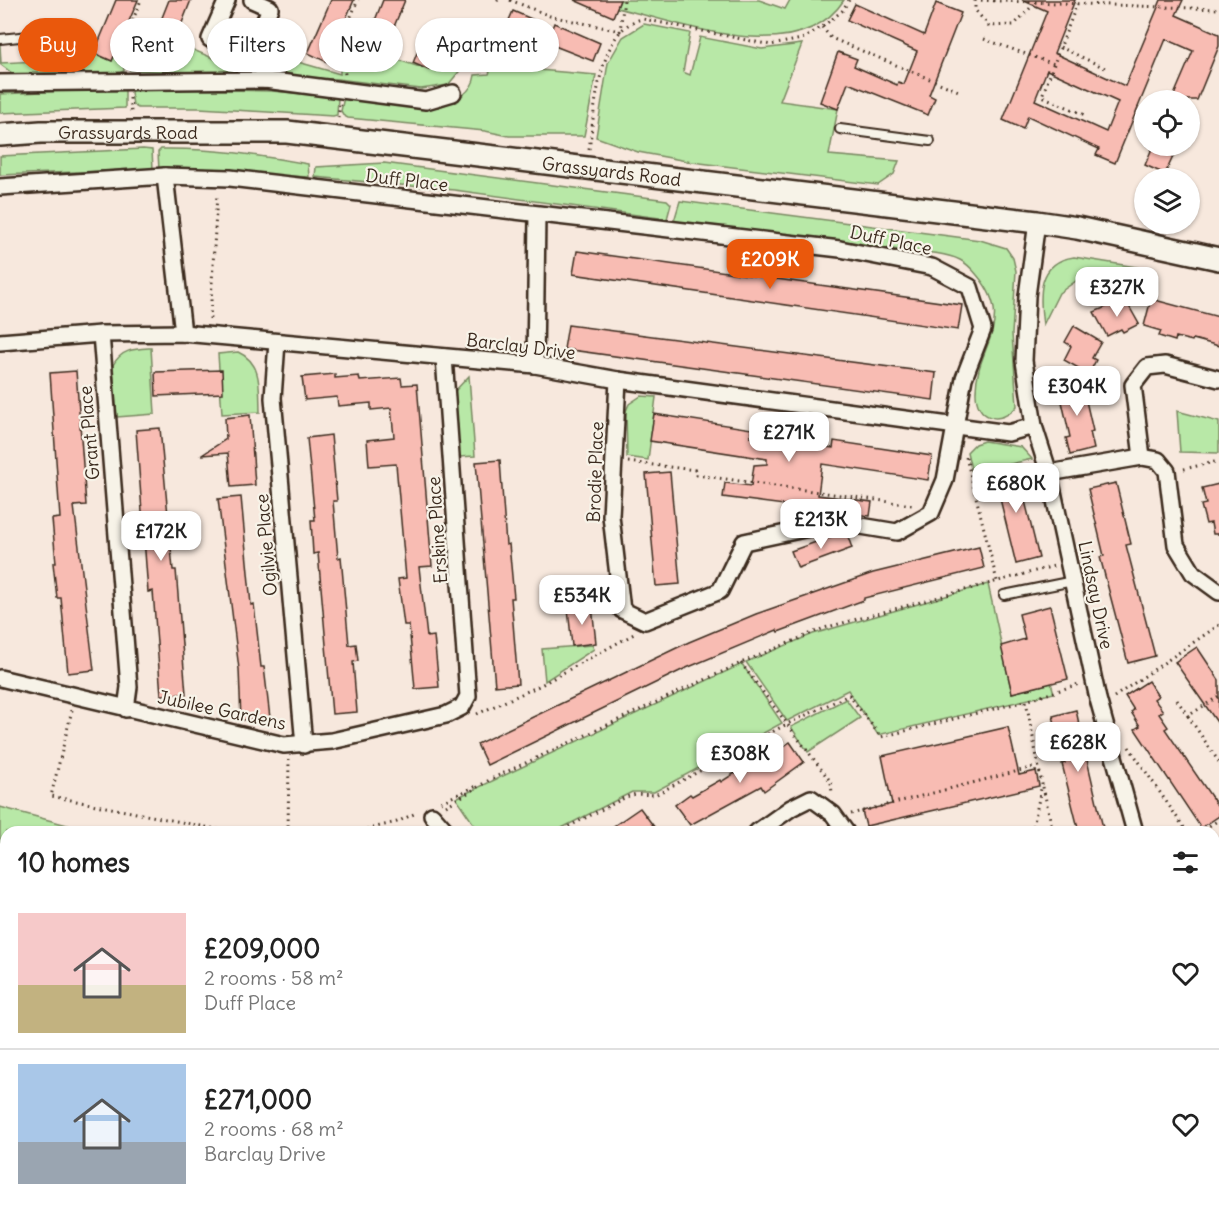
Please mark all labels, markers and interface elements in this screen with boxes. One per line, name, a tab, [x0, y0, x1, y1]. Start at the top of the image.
chip: Buy	[18, 18, 98, 72]
chip: Rent	[110, 18, 195, 72]
chip: Filters	[207, 18, 307, 72]
chip: New	[319, 18, 403, 72]
chip: Apartment	[415, 18, 559, 72]
map controls	[1134, 90, 1200, 234]
button: locate	[1134, 90, 1200, 156]
street label: Grassyards Road	[58, 121, 198, 144]
street label: Grassyards Road	[541, 151, 683, 191]
street label: Duff Place	[364, 164, 450, 196]
button: layers	[1134, 168, 1200, 234]
street label: Duff Place	[848, 220, 934, 260]
pin: £209K	[728, 239, 812, 290]
text: £209K	[741, 246, 799, 271]
pin: £327K	[1075, 267, 1159, 318]
text: £327K	[1089, 274, 1145, 299]
street label: Barclay Drive	[465, 328, 577, 364]
pin: £304K	[1035, 366, 1119, 417]
text: £304K	[1047, 373, 1107, 398]
street label: Grant Place	[73, 385, 105, 481]
pin: £271K	[747, 412, 831, 463]
text: £271K	[763, 419, 815, 444]
street label: Brodie Place	[582, 421, 608, 523]
pin: £680K	[974, 463, 1058, 514]
text: £680K	[986, 470, 1046, 495]
street label: Erskine Place	[422, 476, 452, 584]
street label: Ogilvie Place	[250, 493, 282, 597]
pin: £213K	[779, 499, 863, 550]
text: £213K	[794, 506, 848, 531]
pin: £172K	[119, 511, 203, 562]
text: £172K	[135, 518, 187, 543]
street label: Lindsay Drive	[1073, 539, 1119, 651]
pin: £534K	[540, 575, 624, 626]
text: £534K	[553, 582, 611, 607]
street label: Jubilee Gardens	[156, 685, 288, 735]
pin: £628K	[1036, 722, 1120, 773]
text: £628K	[1049, 729, 1107, 754]
pin: £308K	[698, 733, 782, 784]
text: £308K	[710, 740, 770, 765]
text: 10 homes	[18, 846, 130, 879]
icon: filters	[1169, 846, 1202, 879]
text: £209,000	[204, 932, 320, 965]
icon: home	[66, 937, 138, 1009]
icon: heart	[1169, 957, 1202, 990]
text: 2 rooms · 58 m²	[204, 965, 344, 990]
text: Duff Place	[204, 990, 296, 1015]
text: £271,000	[204, 1083, 312, 1116]
icon: home	[66, 1088, 138, 1160]
icon: heart	[1169, 1108, 1202, 1141]
text: 2 rooms · 68 m²	[204, 1116, 344, 1141]
text: Barclay Drive	[204, 1141, 326, 1166]

